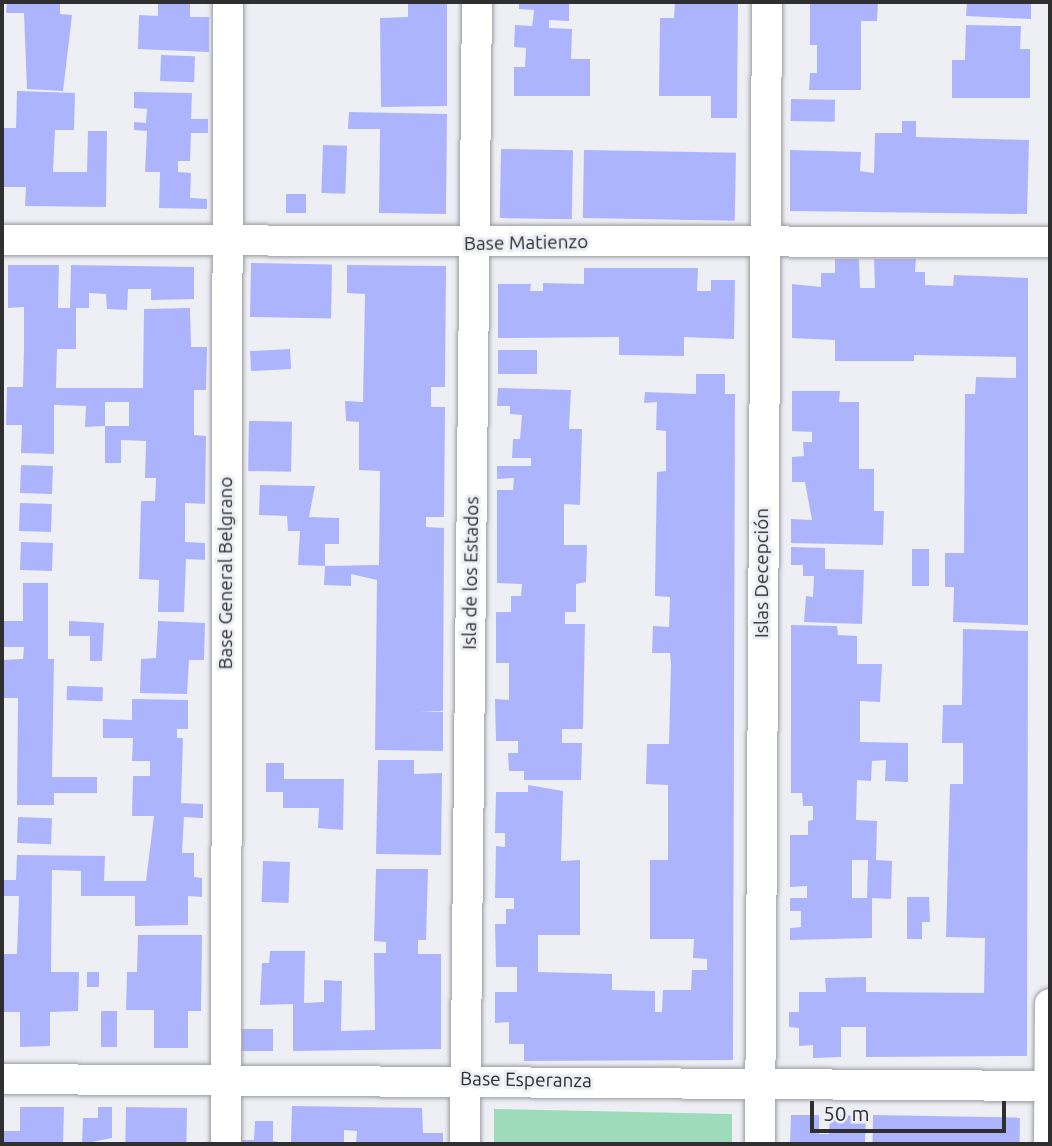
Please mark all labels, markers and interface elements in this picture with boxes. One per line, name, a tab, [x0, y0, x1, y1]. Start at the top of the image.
street label: Base Matienzo	[464, 231, 588, 255]
street label: Base General Belgrano	[215, 477, 237, 669]
street label: Isla de los Estados	[458, 496, 484, 650]
street label: Islas Decepción	[751, 508, 773, 638]
street label: Base Esperanza	[460, 1067, 592, 1093]
scale bar	[814, 1086, 1010, 1130]
text: 50 m	[823, 1101, 870, 1125]

